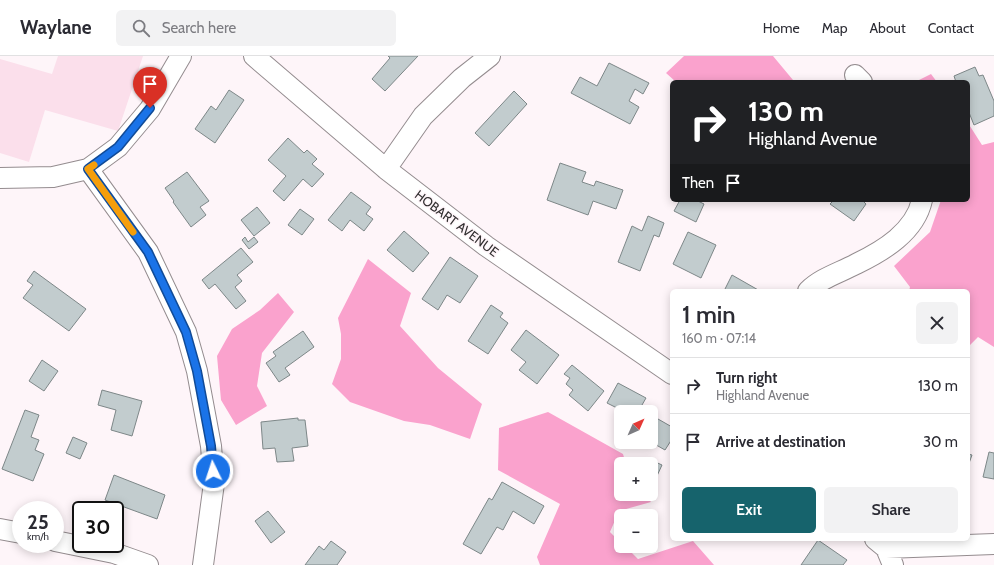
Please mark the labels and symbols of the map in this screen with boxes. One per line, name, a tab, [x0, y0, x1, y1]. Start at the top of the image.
pin	[133, 67, 167, 108]
street label: HOBART AVENUE	[412, 186, 502, 260]
north arrow	[614, 405, 658, 449]
position arrow	[192, 450, 234, 492]
speed limit sign: 30	[72, 501, 124, 553]

